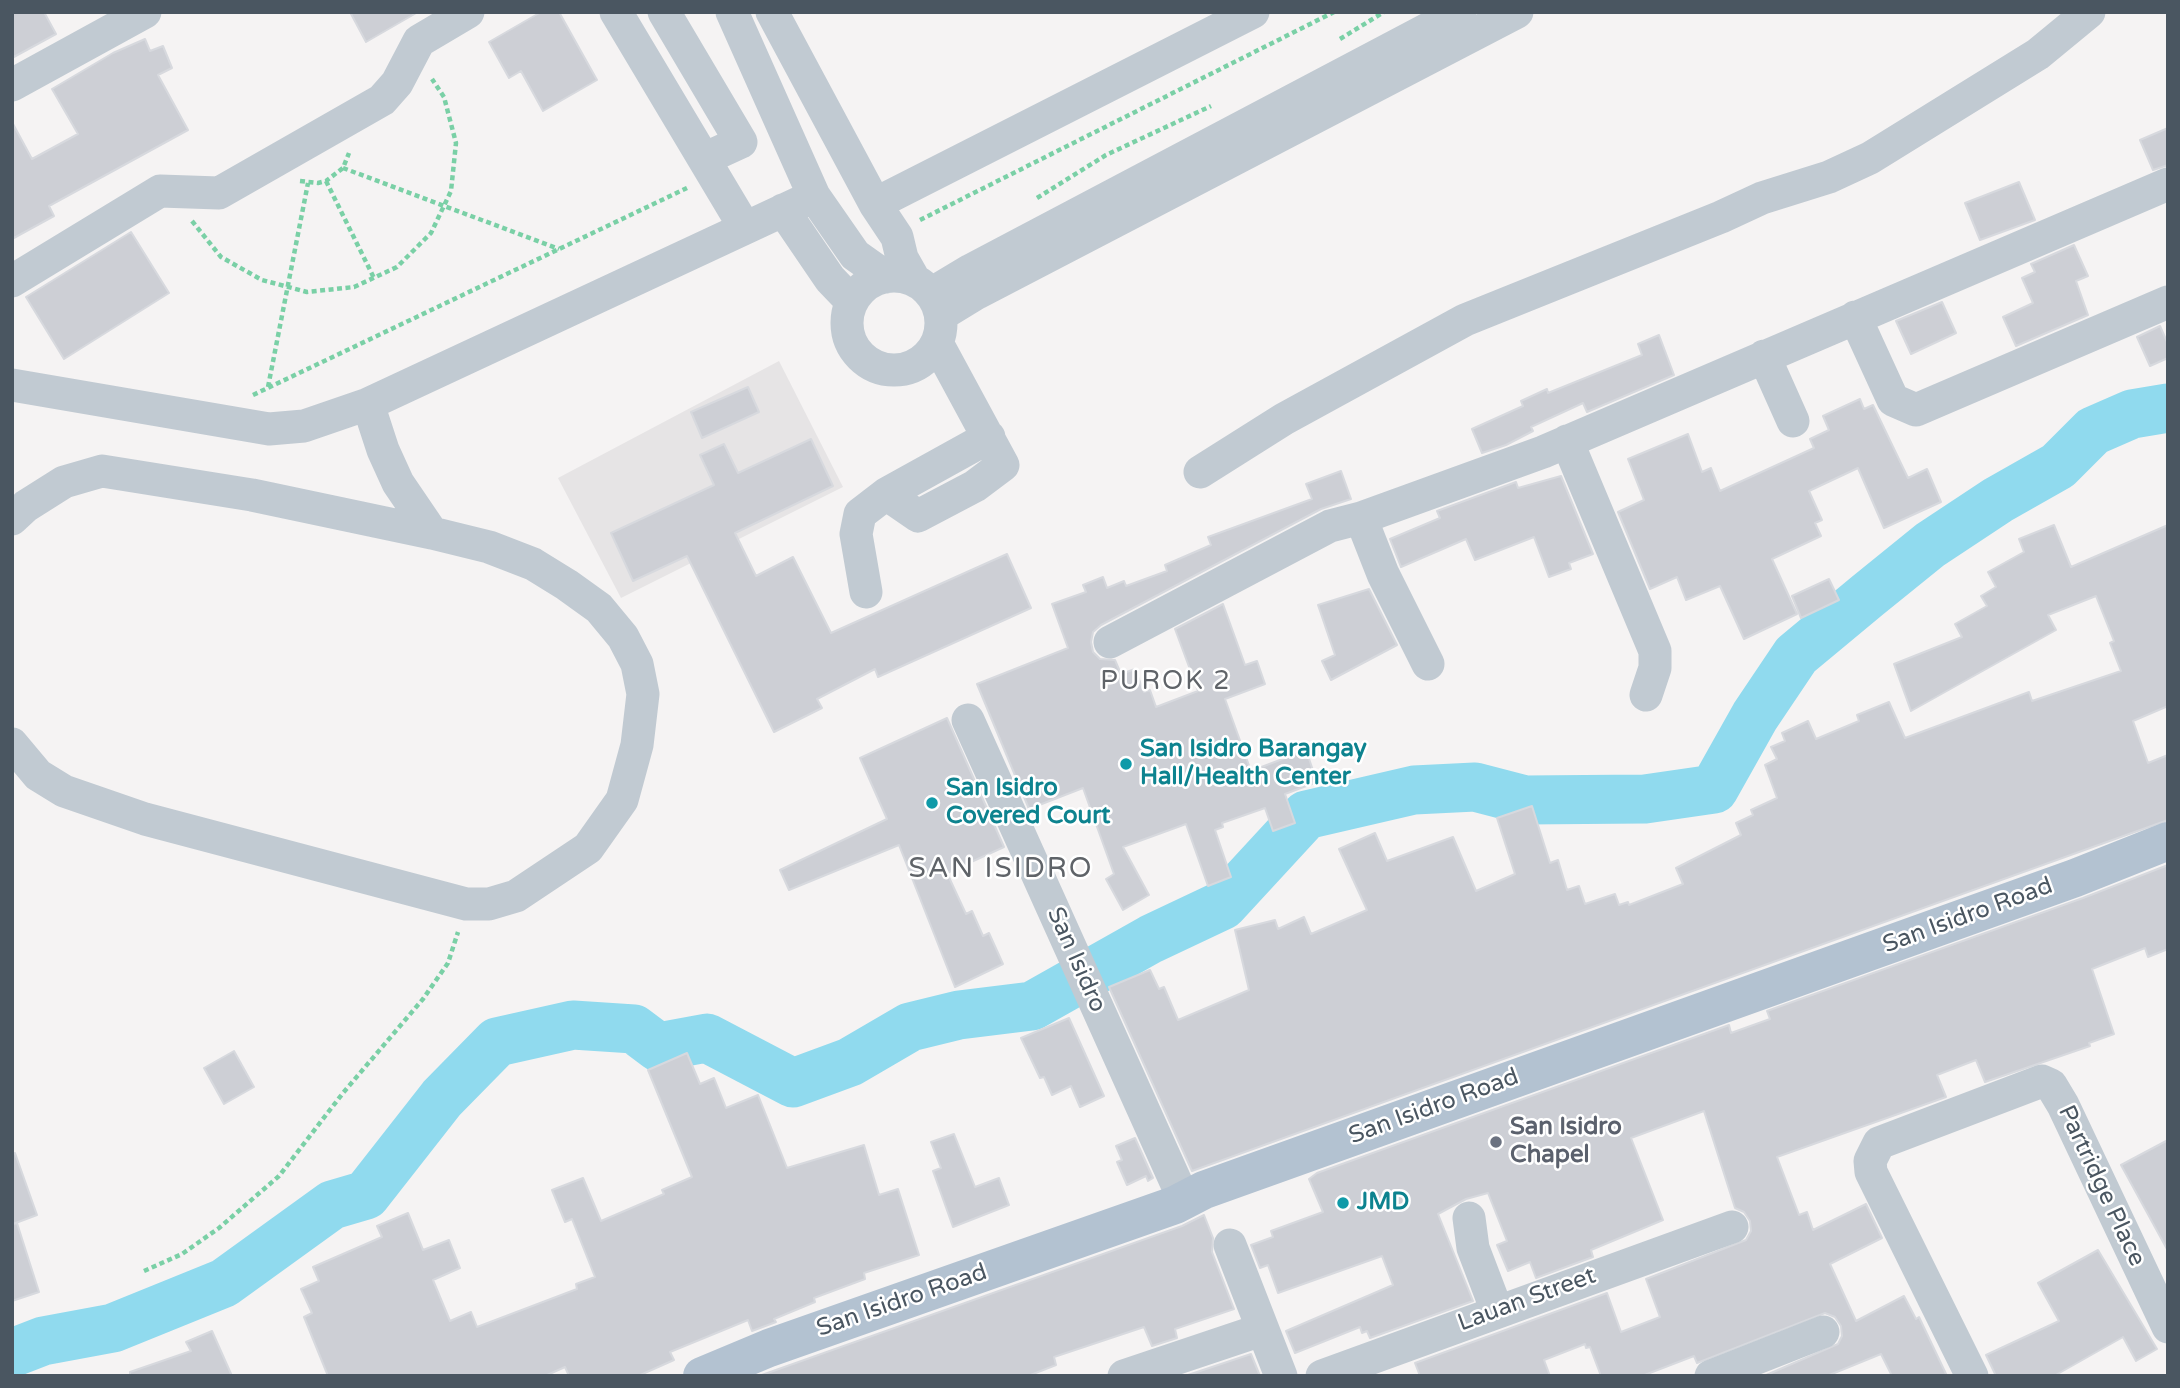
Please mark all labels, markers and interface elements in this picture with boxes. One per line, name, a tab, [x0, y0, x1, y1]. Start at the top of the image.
district label: PUROK 2	[1101, 666, 1231, 698]
place label: San Isidro Barangay Hall/Health Center	[1140, 736, 1367, 792]
marker: San Isidro Barangay Hall/Health Center	[1118, 756, 1134, 772]
place label: San Isidro Covered Court	[946, 775, 1111, 831]
marker: San Isidro Covered Court	[924, 795, 940, 811]
district label: SAN ISIDRO	[910, 853, 1092, 887]
street label: San Isidro Road	[1879, 872, 2057, 960]
street label: San Isidro	[1040, 903, 1112, 1017]
street label: San Isidro Road	[1345, 1063, 1523, 1151]
street label: Partridge Place	[2051, 1101, 2151, 1271]
place label: San Isidro Chapel	[1510, 1114, 1622, 1170]
marker: San Isidro Chapel	[1488, 1134, 1504, 1150]
place label: JMD	[1357, 1189, 1409, 1217]
marker: JMD	[1335, 1195, 1351, 1211]
street label: San Isidro Road	[813, 1258, 991, 1344]
street label: Lauan Street	[1454, 1262, 1600, 1338]

